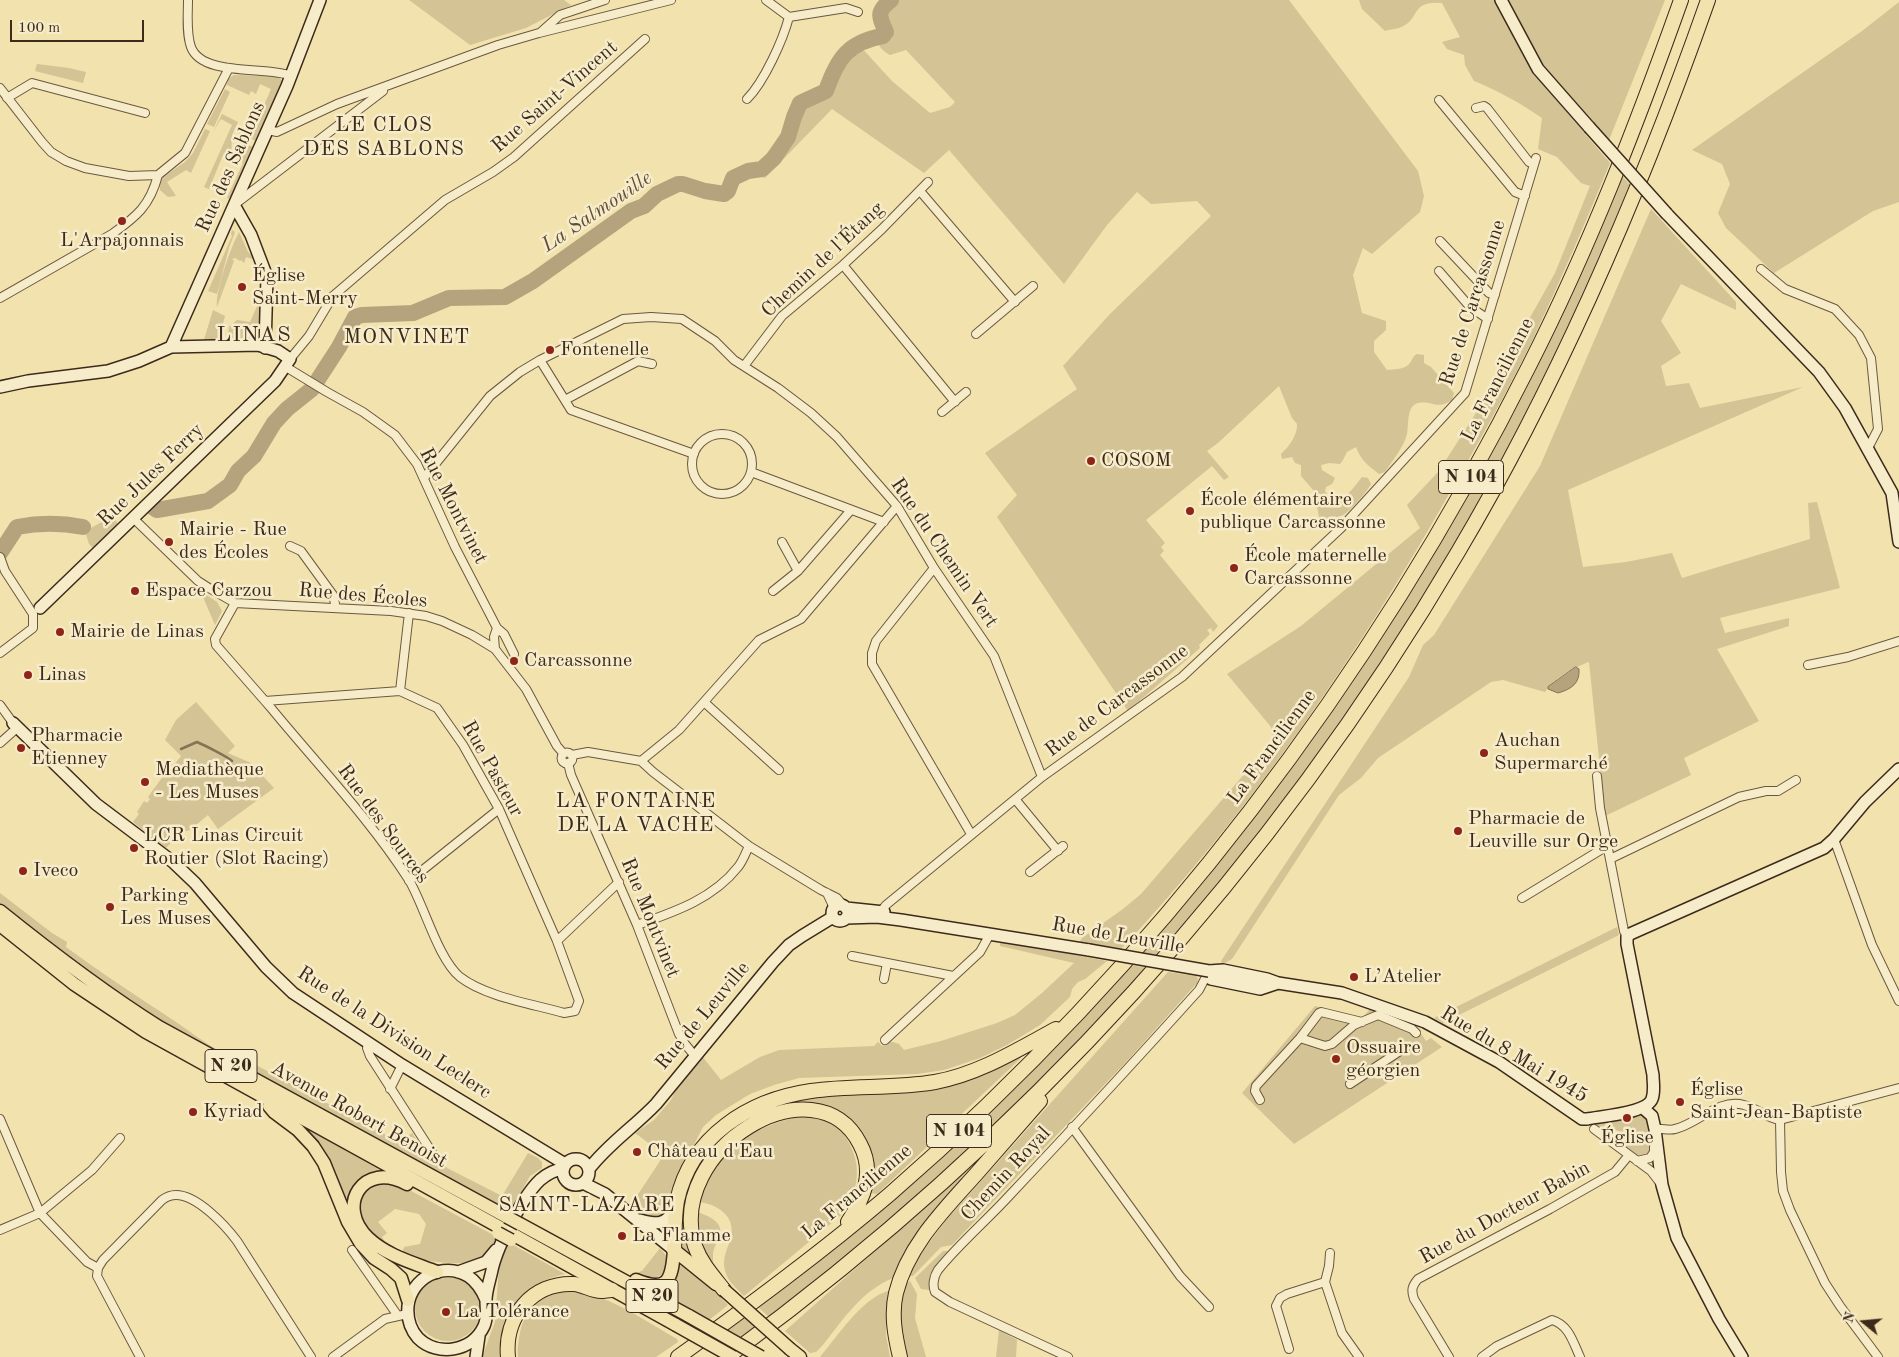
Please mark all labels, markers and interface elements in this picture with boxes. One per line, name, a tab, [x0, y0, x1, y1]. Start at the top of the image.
scale bar	[12, 10, 146, 42]
text: 100 m	[18, 21, 60, 36]
street label: Rue Saint-Vincent	[487, 36, 623, 158]
street label: Rue des Sablons	[191, 98, 271, 236]
district label: LE CLOS DES SABLONS	[302, 112, 466, 162]
water label: La Salmouille	[537, 166, 657, 258]
street label: Chemin de l'Étang	[757, 197, 889, 323]
marker: L'Arpajonnais	[116, 215, 128, 227]
street label: Rue de Carcassonne	[1435, 217, 1511, 389]
place label: L'Arpajonnais	[60, 229, 184, 253]
place label: Église Saint-Merry	[252, 264, 358, 311]
marker: Église Saint-Merry	[236, 281, 248, 293]
street label: La Francilienne	[1456, 314, 1540, 446]
district label: LINAS	[216, 322, 292, 348]
district label: MONVINET	[343, 324, 471, 350]
place label: Fontenelle	[560, 338, 649, 362]
marker: Fontenelle	[544, 344, 556, 356]
street label: Rue Jules Ferry	[93, 418, 209, 532]
street label: Rue Montvinet	[413, 444, 493, 568]
place label: COSOM	[1101, 449, 1172, 473]
marker: COSOM	[1085, 455, 1097, 467]
road number: N 104	[1438, 461, 1504, 494]
street label: Rue du Chemin Vert	[885, 474, 1003, 632]
place label: École élémentaire publique Carcassonne	[1200, 488, 1386, 535]
marker: École élémentaire publique Carcassonne	[1184, 505, 1196, 517]
place label: Mairie - Rue des Écoles	[179, 518, 287, 565]
marker: Mairie - Rue des Écoles	[163, 536, 175, 548]
place label: École maternelle Carcassonne	[1244, 544, 1387, 591]
marker: École maternelle Carcassonne	[1228, 562, 1240, 574]
street label: Rue des Écoles	[297, 578, 429, 614]
place label: Espace Carzou	[145, 579, 272, 603]
marker: Espace Carzou	[129, 585, 141, 597]
place label: Mairie de Linas	[70, 620, 204, 644]
marker: Mairie de Linas	[54, 626, 66, 638]
street label: Rue de Carcassonne	[1041, 639, 1193, 763]
place label: Carcassonne	[524, 649, 632, 673]
marker: Carcassonne	[508, 655, 520, 667]
place label: Linas	[38, 663, 86, 687]
marker: Linas	[22, 669, 34, 681]
street label: La Francilienne	[1222, 685, 1322, 809]
street label: Rue Pasteur	[456, 717, 528, 821]
place label: Pharmacie Etienney	[31, 724, 123, 771]
place label: Auchan Supermarché	[1494, 729, 1608, 776]
marker: Pharmacie Etienney	[15, 742, 27, 754]
marker: Auchan Supermarché	[1478, 747, 1490, 759]
place label: Mediathèque - Les Muses	[155, 758, 264, 805]
street label: Rue des Sources	[332, 760, 434, 888]
marker: Mediathèque - Les Muses	[139, 776, 151, 788]
district label: LA FONTAINE DE LA VACHE	[554, 788, 718, 838]
place label: Pharmacie de Leuville sur Orge	[1468, 807, 1618, 854]
place label: LCR Linas Circuit Routier (Slot Racing)	[144, 824, 329, 871]
marker: Pharmacie de Leuville sur Orge	[1452, 825, 1464, 837]
marker: LCR Linas Circuit Routier (Slot Racing)	[128, 842, 140, 854]
street label: Rue Montvinet	[615, 854, 685, 982]
place label: Iveco	[33, 859, 78, 883]
marker: Iveco	[17, 865, 29, 877]
place label: Parking Les Muses	[120, 884, 211, 931]
marker: Parking Les Muses	[104, 901, 116, 913]
street label: Rue de Leuville	[1050, 913, 1186, 959]
street label: Rue de Leuville	[651, 957, 755, 1075]
street label: Rue de la Division Leclerc	[293, 961, 495, 1105]
place label: L’Atelier	[1364, 965, 1441, 989]
marker: L’Atelier	[1348, 971, 1360, 983]
street label: Rue du 8 Mai 1945	[1436, 1002, 1592, 1108]
place label: Ossuaire géorgien	[1346, 1036, 1421, 1083]
road number: N 20	[205, 1050, 257, 1082]
marker: Ossuaire géorgien	[1330, 1053, 1342, 1065]
street label: Avenue Robert Benoist	[266, 1056, 452, 1174]
place label: Église Saint-Jean-Baptiste	[1690, 1078, 1862, 1125]
marker: Église Saint-Jean-Baptiste	[1674, 1096, 1686, 1108]
place label: Kyriad	[203, 1100, 263, 1124]
marker: Kyriad	[187, 1106, 199, 1118]
marker: Église	[1621, 1112, 1633, 1124]
road number: N 104	[926, 1114, 992, 1148]
street label: Chemin Royal	[956, 1122, 1056, 1226]
place label: Église	[1600, 1126, 1654, 1150]
street label: La Francilienne	[797, 1139, 917, 1245]
place label: Château d'Eau	[647, 1140, 773, 1164]
marker: Château d'Eau	[631, 1146, 643, 1158]
street label: Rue du Docteur Babin	[1415, 1156, 1595, 1270]
district label: SAINT-LAZARE	[497, 1192, 677, 1218]
place label: La Flamme	[632, 1224, 731, 1248]
marker: La Flamme	[616, 1230, 628, 1242]
road number: N 20	[626, 1280, 678, 1312]
north arrow	[1839, 1297, 1889, 1347]
place label: La Tolérance	[456, 1300, 569, 1324]
marker: La Tolérance	[440, 1306, 452, 1318]
text: N	[1841, 1310, 1858, 1325]

